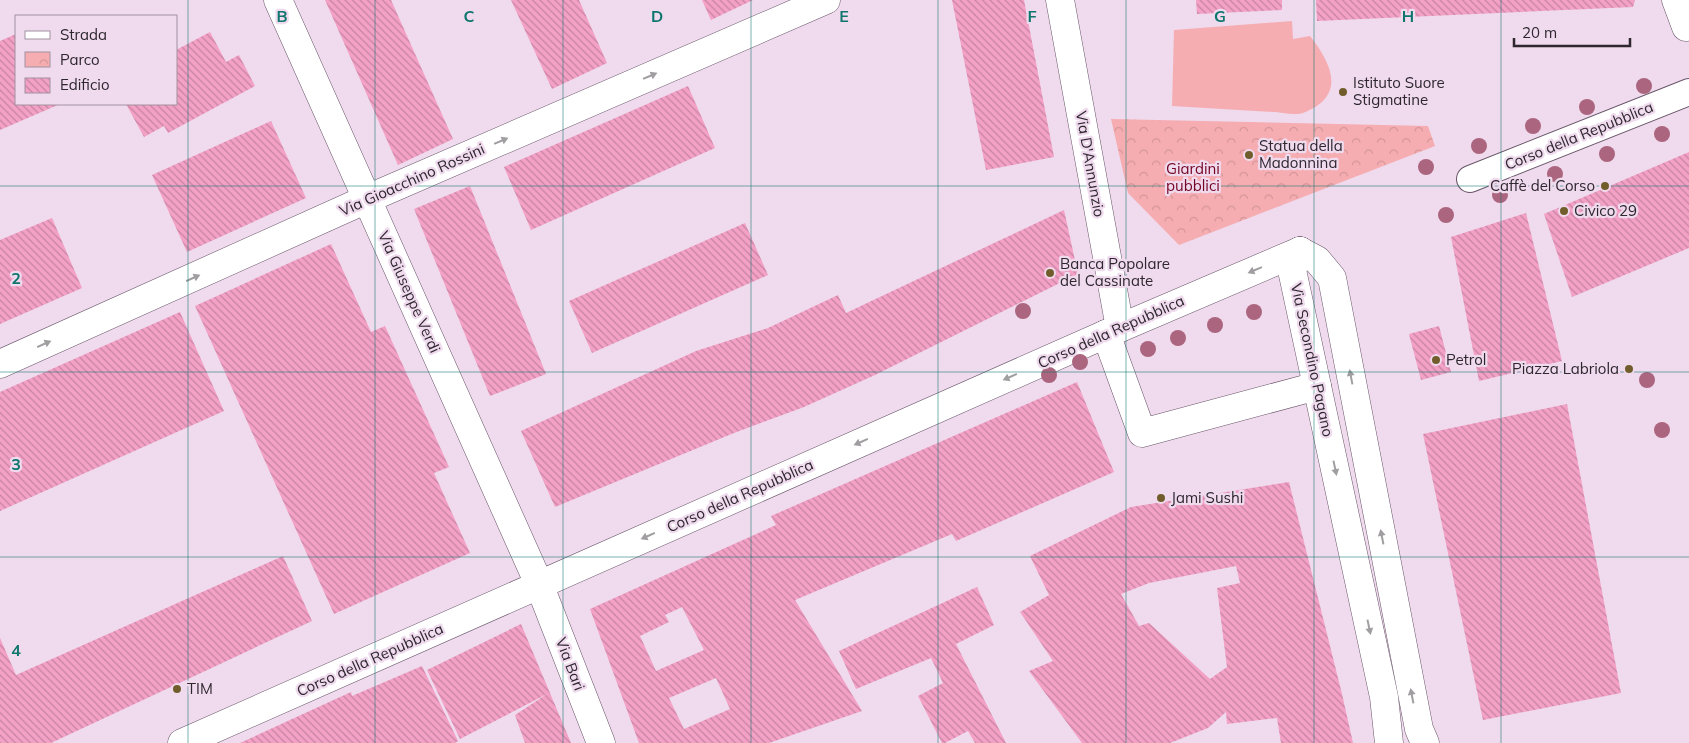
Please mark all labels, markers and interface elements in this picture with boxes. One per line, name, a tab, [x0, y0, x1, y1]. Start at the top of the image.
text: B	[276, 6, 288, 26]
text: C	[464, 6, 475, 26]
text: D	[651, 6, 663, 26]
text: E	[839, 6, 849, 26]
text: F	[1027, 6, 1037, 26]
text: G	[1214, 6, 1226, 26]
text: H	[1402, 6, 1414, 26]
legend	[15, 15, 178, 105]
scale bar	[1514, 15, 1630, 47]
text: 20 m	[1522, 23, 1557, 42]
text: Strada	[60, 25, 107, 44]
text: Parco	[60, 50, 100, 69]
one-way arrow	[643, 72, 657, 80]
place label: Istituto Suore Stigmatine	[1353, 73, 1445, 109]
text: Edificio	[60, 75, 110, 94]
marker: Istituto Suore Stigmatine	[1337, 86, 1349, 98]
street label: Corso della Repubblica	[1502, 97, 1656, 174]
street label: Via D'Annunzio	[1072, 109, 1109, 218]
one-way arrow	[494, 136, 508, 144]
place label: Statua della Madonnina	[1259, 136, 1343, 172]
street label: Via Gioacchino Rossini	[336, 139, 487, 220]
marker: Statua della Madonnina	[1243, 149, 1255, 161]
park label: Giardini pubblici	[1166, 159, 1220, 195]
place label: Caffè del Corso	[1490, 176, 1595, 195]
marker: Caffè del Corso	[1599, 180, 1611, 192]
place label: Civico 29	[1574, 201, 1637, 220]
marker: Civico 29	[1558, 205, 1570, 217]
street label: Via Giuseppe Verdi	[374, 228, 445, 356]
place label: Banca Popolare del Cassinate	[1060, 254, 1170, 290]
one-way arrow	[1248, 266, 1262, 274]
marker: Banca Popolare del Cassinate	[1044, 267, 1056, 279]
text: 2	[11, 268, 21, 288]
one-way arrow	[186, 273, 200, 281]
street label: Via Secondino Pagano	[1287, 281, 1338, 439]
street label: Corso della Repubblica	[1035, 291, 1187, 372]
one-way arrow	[37, 340, 51, 348]
place label: Petrol	[1446, 350, 1486, 369]
marker: Petrol	[1430, 354, 1442, 366]
place label: Piazza Labriola	[1512, 359, 1619, 378]
marker: Piazza Labriola	[1623, 363, 1635, 375]
one-way arrow	[1347, 370, 1355, 385]
one-way arrow	[1003, 373, 1017, 381]
one-way arrow	[854, 439, 868, 447]
text: 3	[11, 454, 21, 474]
street label: Corso della Repubblica	[664, 455, 816, 536]
one-way arrow	[1331, 461, 1339, 476]
place label: Jami Sushi	[1171, 488, 1243, 507]
marker: Jami Sushi	[1155, 492, 1167, 504]
one-way arrow	[1377, 528, 1385, 544]
one-way arrow	[641, 533, 655, 541]
street label: Corso della Repubblica	[294, 619, 446, 700]
one-way arrow	[1365, 620, 1373, 635]
street label: Via Bari	[552, 635, 589, 693]
text: 4	[11, 640, 21, 660]
place label: TIM	[187, 679, 213, 698]
marker: TIM	[171, 683, 183, 695]
one-way arrow	[1408, 688, 1416, 704]

